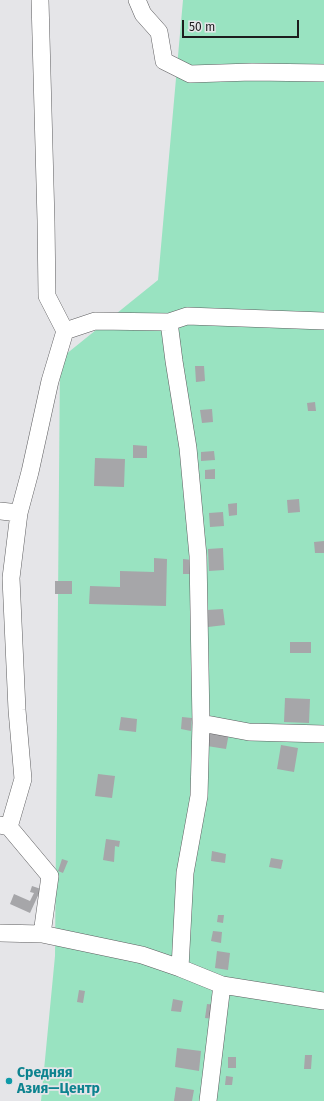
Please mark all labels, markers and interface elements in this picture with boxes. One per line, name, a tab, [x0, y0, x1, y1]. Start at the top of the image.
scale bar	[184, 12, 301, 38]
text: 50 m	[189, 20, 215, 34]
place label: Средняя Азия—Центр	[17, 1065, 100, 1098]
marker: Средняя Азия—Центр	[4, 1076, 14, 1086]

